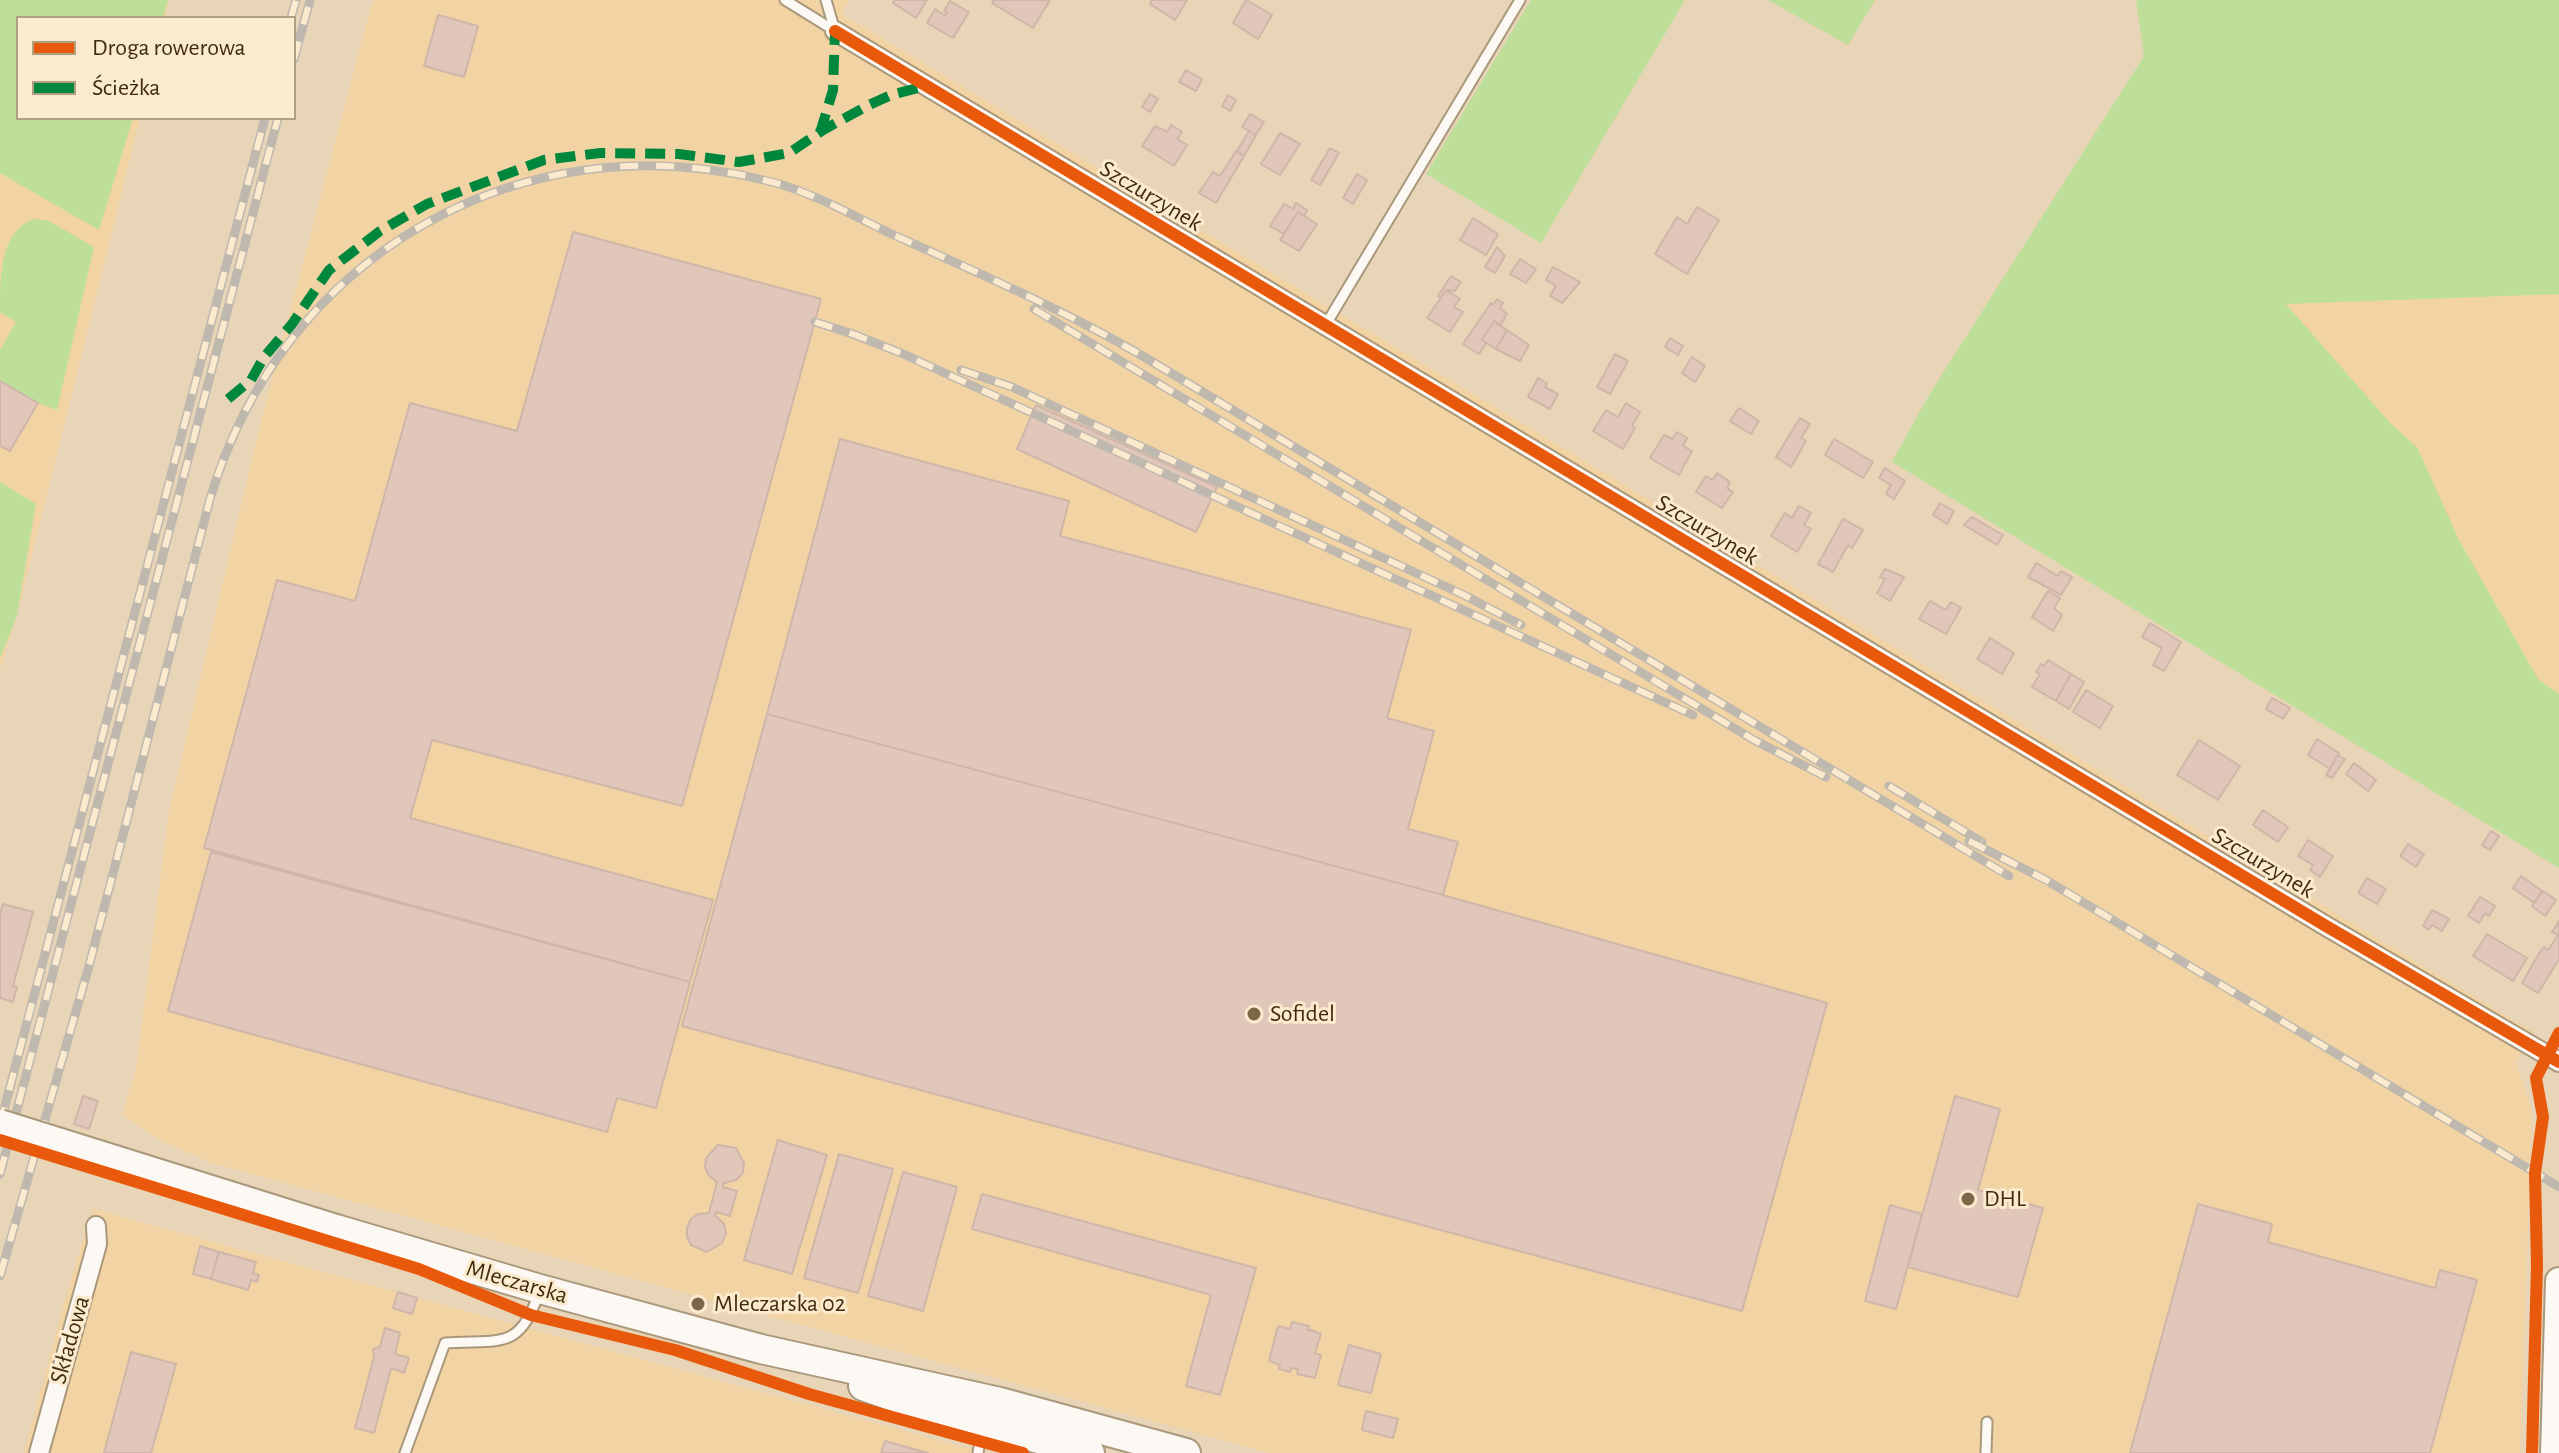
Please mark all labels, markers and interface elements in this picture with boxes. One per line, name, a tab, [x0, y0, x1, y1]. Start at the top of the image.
legend	[16, 16, 296, 120]
text: Droga rowerowa	[92, 36, 246, 60]
text: Ścieżka	[92, 76, 160, 100]
street label: Szczurzynek	[1095, 154, 1207, 238]
street label: Szczurzynek	[1651, 488, 1763, 572]
street label: Szczurzynek	[2207, 821, 2319, 905]
place label: Sofidel	[1270, 1000, 1335, 1028]
marker: Sofidel	[1245, 1005, 1263, 1023]
place label: DHL	[1984, 1185, 2026, 1213]
marker: DHL	[1959, 1190, 1977, 1208]
street label: Mleczarska	[463, 1254, 571, 1310]
place label: Mleczarska 02	[714, 1290, 846, 1318]
street label: Składowa	[44, 1293, 96, 1387]
marker: Mleczarska 02	[689, 1295, 707, 1313]

